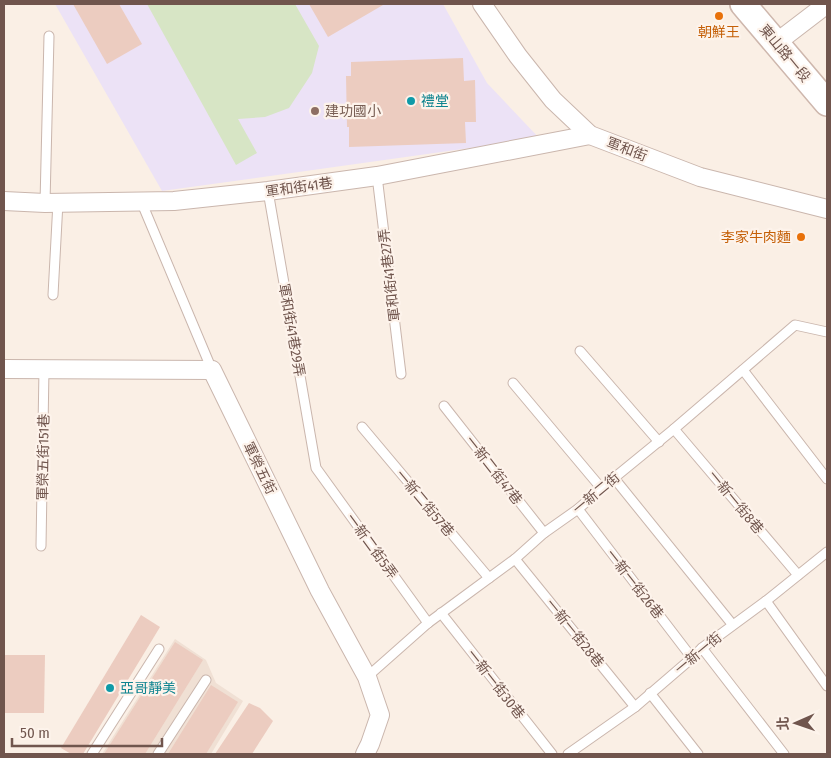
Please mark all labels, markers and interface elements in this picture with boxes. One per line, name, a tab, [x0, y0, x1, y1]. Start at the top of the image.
marker: 朝鮮王	[713, 10, 725, 22]
street label: 東山路一段	[756, 21, 814, 86]
place label: 朝鮮王	[698, 24, 740, 41]
place label: 禮堂	[421, 93, 449, 110]
marker: 禮堂	[405, 95, 417, 107]
place label: 建功國小	[325, 103, 381, 120]
marker: 建功國小	[309, 105, 321, 117]
street label: 軍和街	[604, 134, 649, 165]
street label: 軍和街41巷	[264, 174, 334, 201]
street label: 軍和街41巷27弄	[375, 228, 404, 322]
place label: 李家牛肉麵	[721, 229, 791, 246]
marker: 李家牛肉麵	[795, 231, 807, 243]
street label: 軍和街41巷29弄	[275, 282, 308, 378]
street label: 軍榮五街151巷	[34, 414, 53, 500]
street label: 一新二街47巷	[462, 433, 526, 508]
street label: 軍榮五街	[240, 439, 279, 497]
street label: 一新二街57巷	[392, 467, 457, 540]
street label: 一新一街8巷	[704, 467, 767, 537]
street label: 一新二街	[569, 469, 623, 518]
street label: 一新二街5弄	[342, 510, 401, 582]
street label: 一新一街26巷	[602, 546, 667, 622]
street label: 一新一街28巷	[542, 596, 607, 671]
street label: 一新一街	[671, 629, 725, 678]
street label: 一新一街30巷	[463, 646, 528, 722]
place label: 亞哥靜美	[120, 680, 176, 697]
marker: 亞哥靜美	[104, 682, 116, 694]
north arrow	[771, 698, 821, 748]
scale bar	[12, 716, 162, 748]
text: 北	[775, 716, 792, 731]
text: 50 m	[20, 724, 50, 742]

